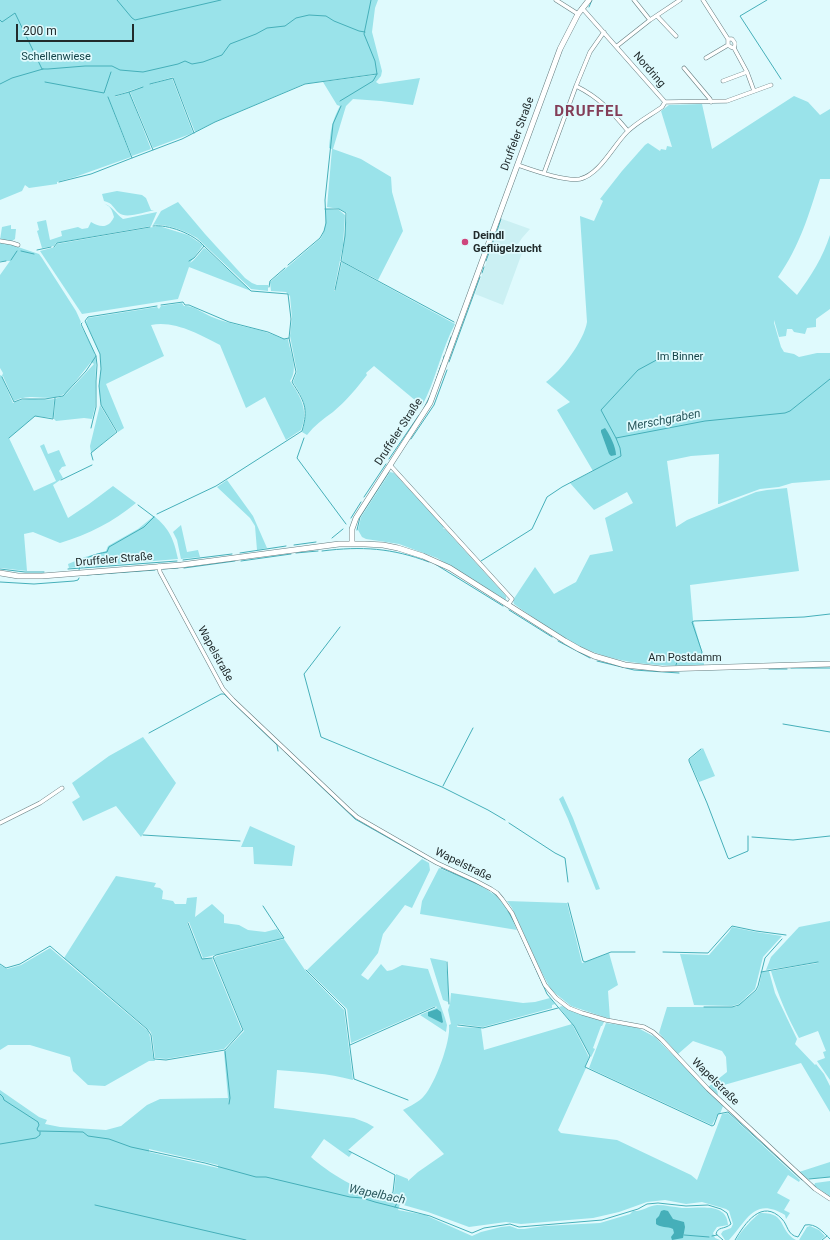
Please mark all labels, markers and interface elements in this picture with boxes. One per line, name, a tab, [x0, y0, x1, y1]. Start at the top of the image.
scale bar	[18, 16, 136, 42]
text: 200 m	[23, 24, 57, 38]
park label: Schellenwiese	[21, 50, 91, 64]
street label: Nordring	[630, 50, 668, 90]
street label: Druffeler Straße	[499, 95, 537, 173]
district label: DRUFFEL	[554, 103, 624, 121]
place label: Deindl Geflügelzucht	[473, 229, 542, 255]
marker: Deindl Geflügelzucht	[460, 237, 470, 247]
park label: Im Binner	[657, 350, 703, 364]
street label: Druffeler Straße	[372, 396, 426, 468]
water label: Merschgraben	[626, 407, 702, 435]
street label: Druffeler Straße	[75, 550, 153, 570]
street label: Wapelstraße	[194, 624, 236, 684]
street label: Am Postdamm	[648, 651, 722, 665]
street label: Wapelstraße	[433, 846, 493, 884]
street label: Wapelstraße	[689, 1056, 741, 1108]
water label: Wapelbach	[347, 1182, 407, 1208]

